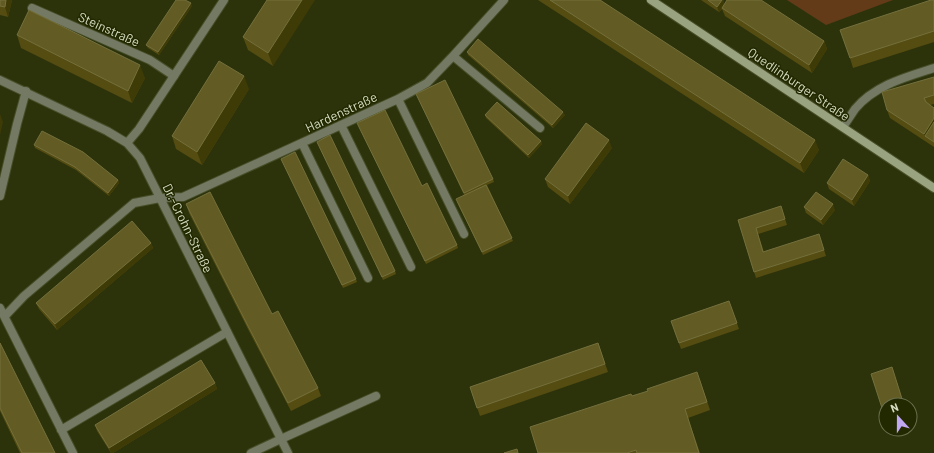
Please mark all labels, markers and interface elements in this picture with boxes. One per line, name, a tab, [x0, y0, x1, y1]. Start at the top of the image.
street label: Steinstraße	[76, 8, 142, 50]
street label: Quedlinburger Straße	[745, 44, 853, 124]
street label: Hardenstraße	[303, 88, 379, 136]
street label: Dr.-Crohn-Straße	[159, 181, 217, 275]
north arrow	[878, 397, 918, 437]
text: N	[888, 400, 900, 415]

